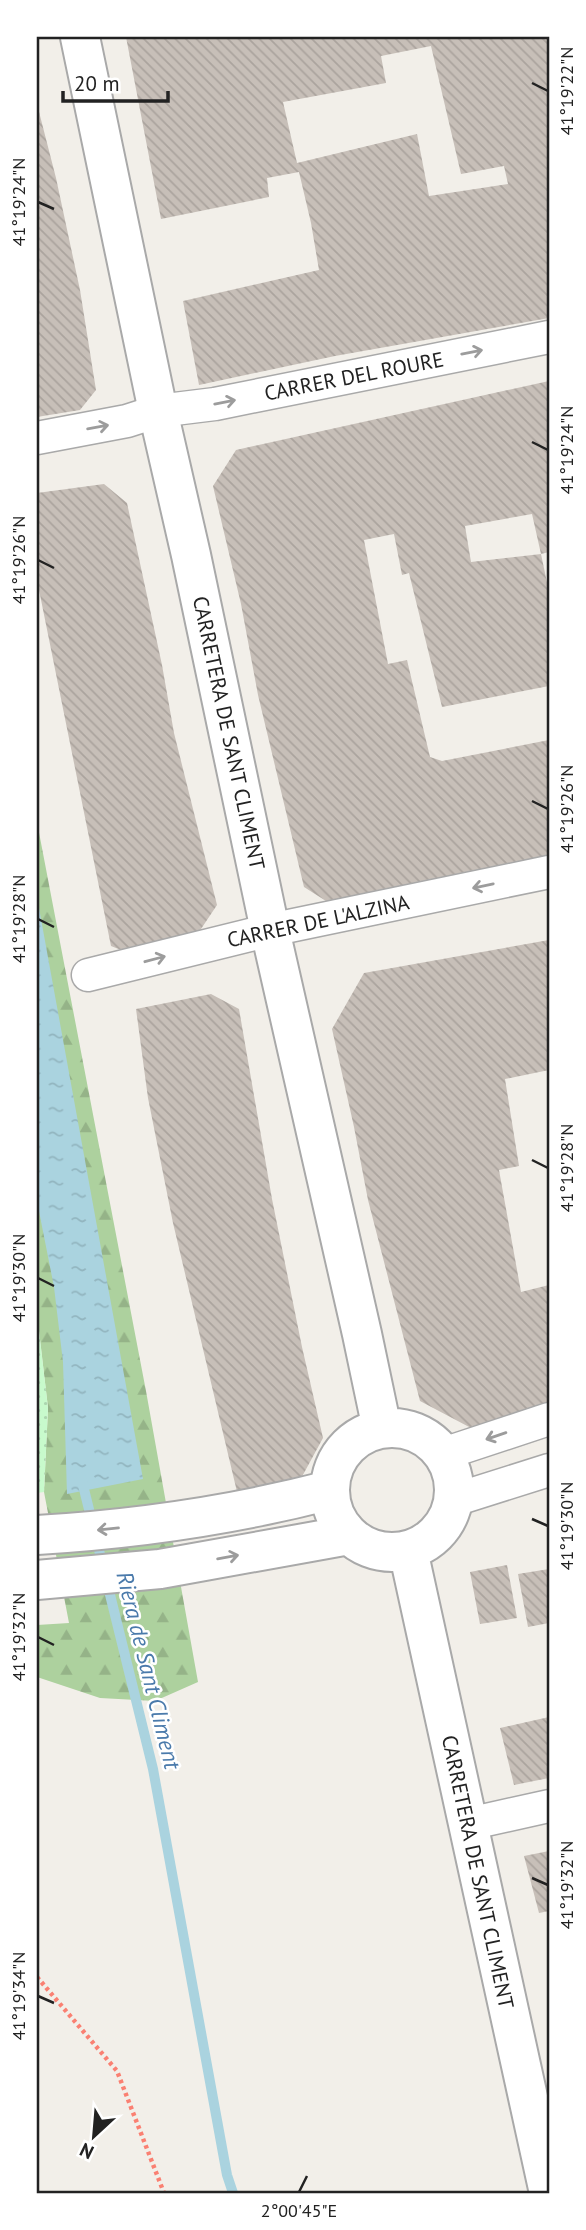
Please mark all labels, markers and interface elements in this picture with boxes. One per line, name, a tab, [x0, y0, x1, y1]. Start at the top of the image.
text: 41°19'22"N	[555, 47, 578, 135]
scale bar	[63, 60, 168, 104]
text: 20 m	[74, 70, 120, 97]
text: 41°19'24"N	[7, 158, 30, 246]
street label: CARRER DEL ROURE	[262, 345, 446, 407]
one-way arrow	[460, 345, 483, 359]
one-way arrow	[213, 395, 236, 409]
text: 41°19'24"N	[555, 406, 578, 494]
one-way arrow	[86, 419, 109, 433]
text: 41°19'26"N	[7, 516, 30, 604]
street label: CARRETERA DE SANT CLIMENT	[187, 594, 271, 873]
text: 41°19'26"N	[555, 765, 578, 853]
text: 41°19'28"N	[7, 875, 30, 963]
one-way arrow	[472, 881, 494, 894]
street label: CARRER DE L'ALZINA	[225, 888, 412, 953]
one-way arrow	[143, 952, 166, 965]
text: 41°19'28"N	[555, 1124, 578, 1212]
text: 41°19'30"N	[7, 1234, 30, 1322]
one-way arrow	[485, 1430, 507, 1443]
text: 41°19'30"N	[555, 1482, 578, 1570]
one-way arrow	[97, 1522, 119, 1535]
one-way arrow	[216, 1550, 239, 1563]
water label: Riera de Sant Climent	[110, 1568, 188, 1774]
text: 41°19'32"N	[7, 1593, 30, 1681]
street label: CARRETERA DE SANT CLIMENT	[436, 1733, 520, 2012]
text: 41°19'32"N	[555, 1841, 578, 1929]
text: 41°19'34"N	[7, 1952, 30, 2040]
north arrow	[60, 2100, 130, 2170]
text: N	[76, 2138, 97, 2165]
text: 2°00'45"E	[261, 2199, 337, 2222]

